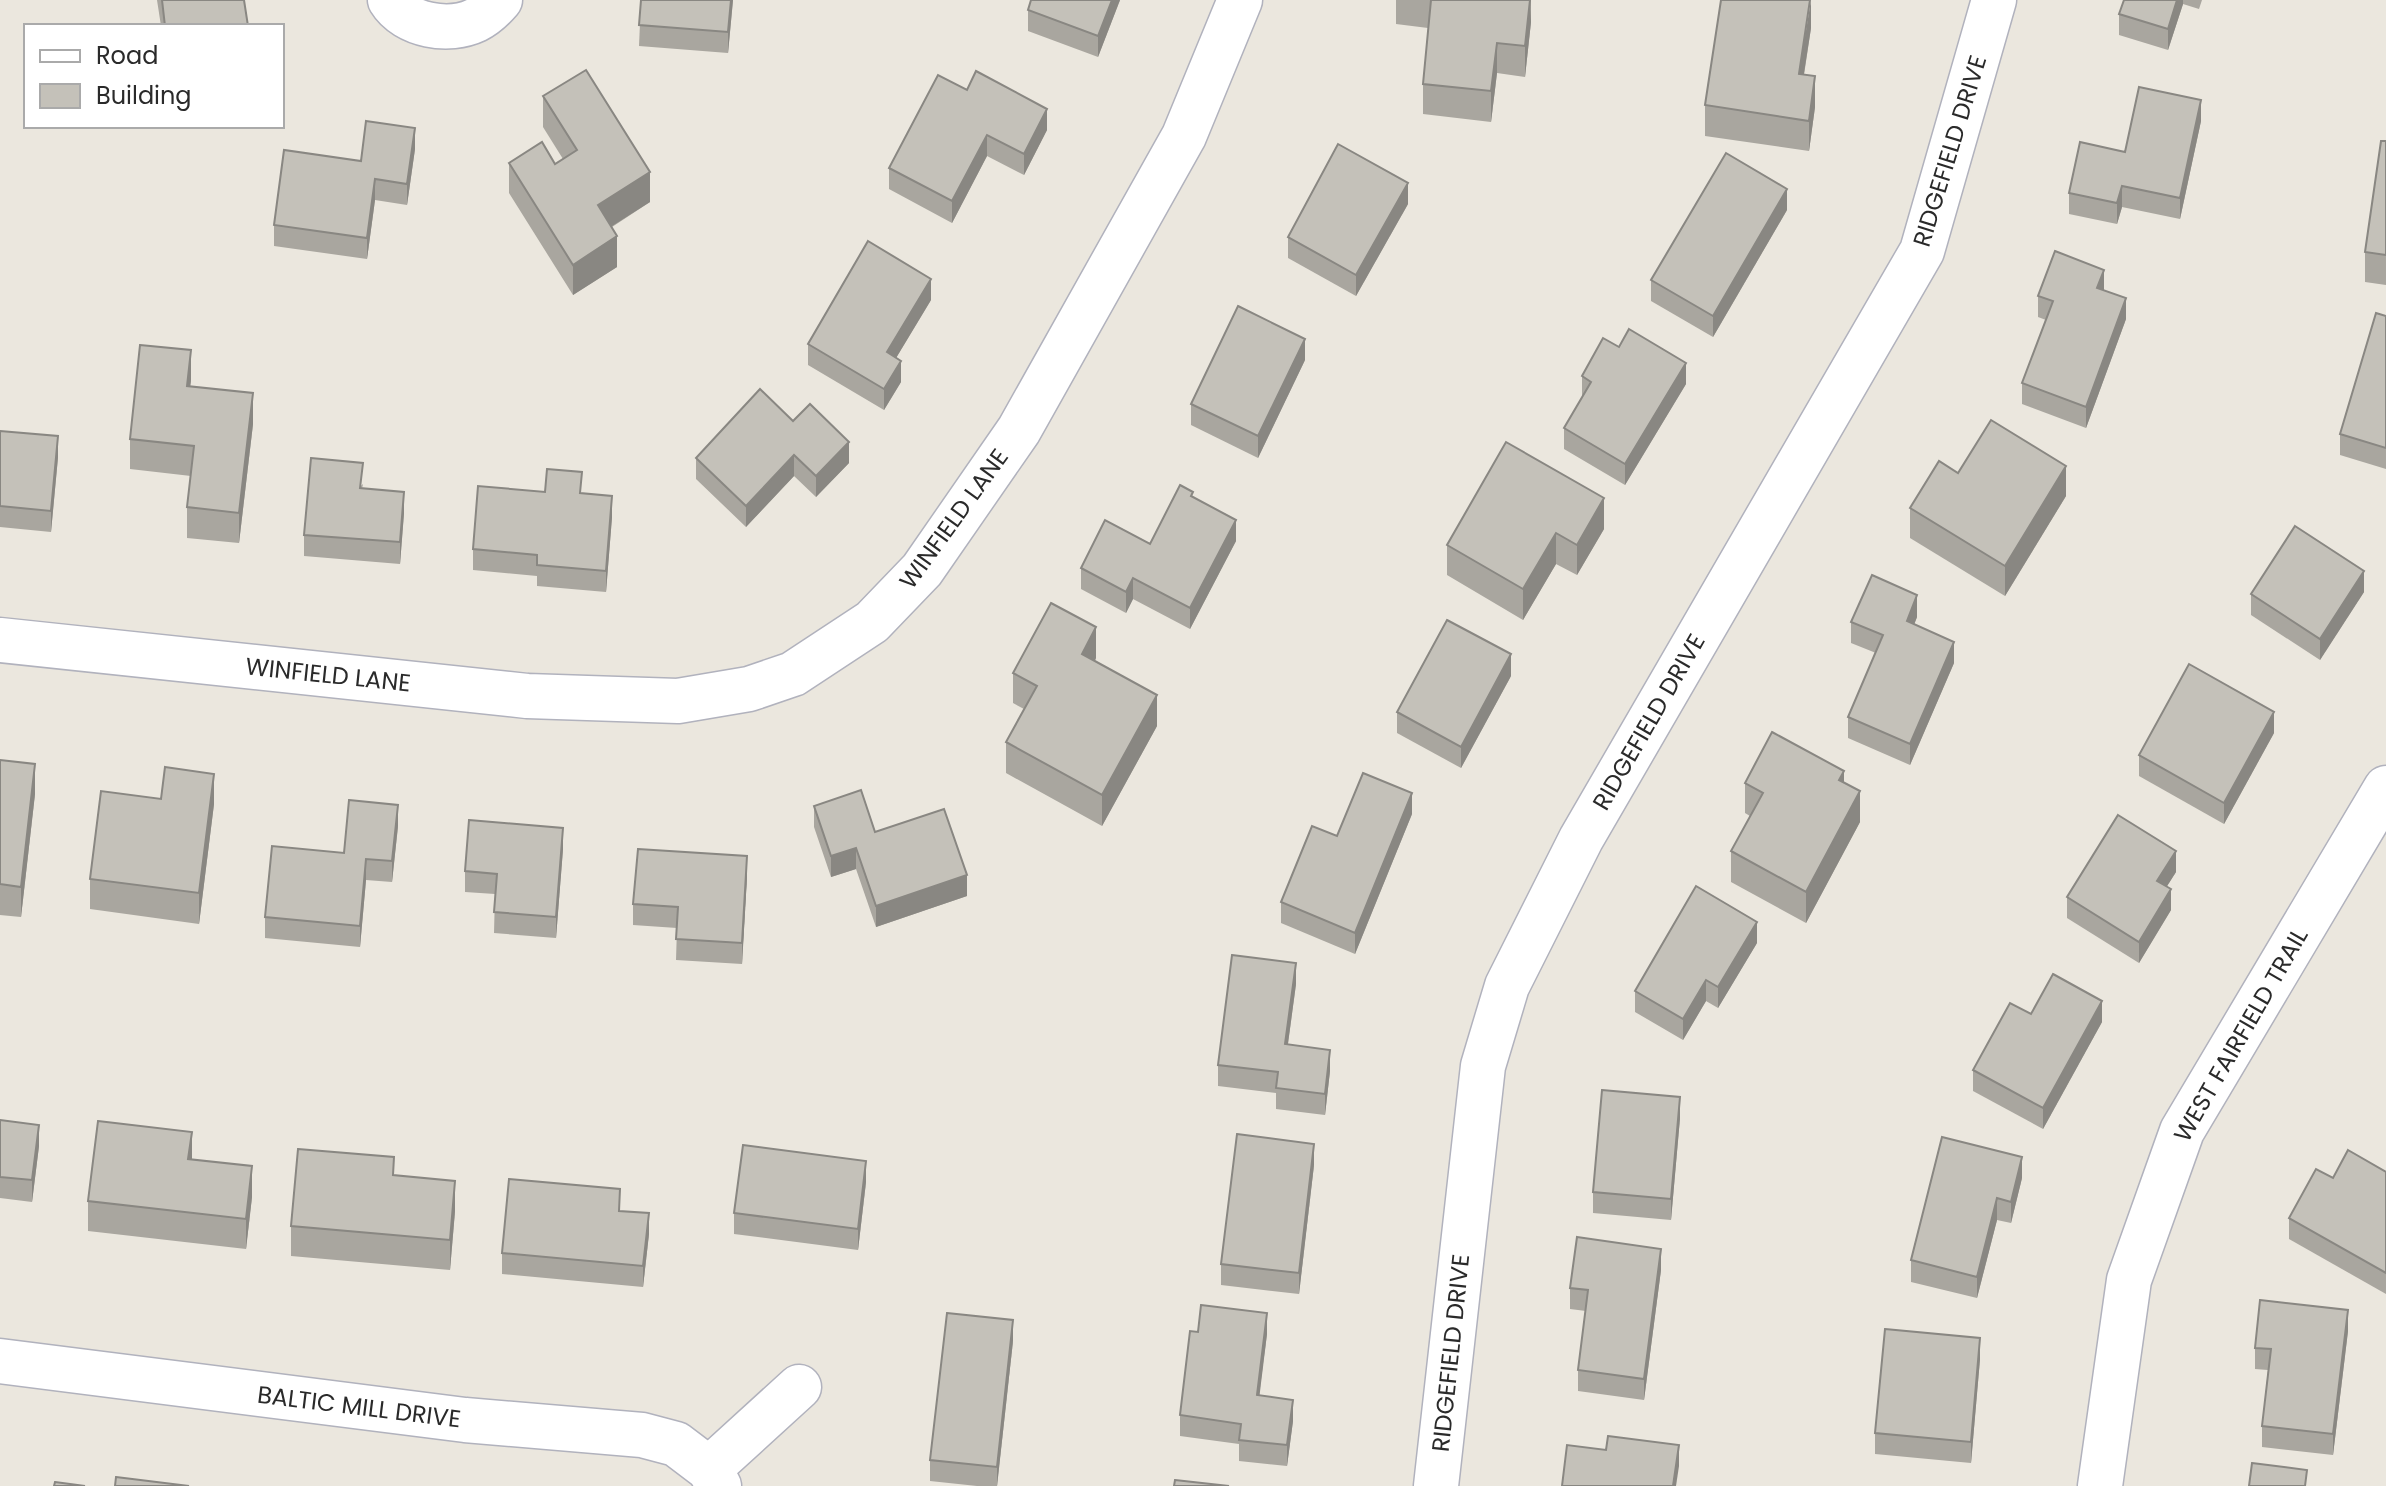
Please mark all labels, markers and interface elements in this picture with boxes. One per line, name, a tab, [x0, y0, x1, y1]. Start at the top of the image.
legend	[24, 24, 284, 128]
text: Road	[96, 39, 158, 72]
street label: RIDGEFIELD DRIVE	[1905, 51, 1994, 251]
text: Building	[96, 79, 192, 112]
street label: WINFIELD LANE	[891, 442, 1016, 596]
street label: RIDGEFIELD DRIVE	[1585, 628, 1712, 816]
street label: WINFIELD LANE	[244, 649, 412, 700]
street label: WEST FAIRFIELD TRAIL	[2166, 922, 2315, 1148]
street label: RIDGEFIELD DRIVE	[1424, 1253, 1477, 1453]
street label: BALTIC MILL DRIVE	[255, 1378, 463, 1435]

